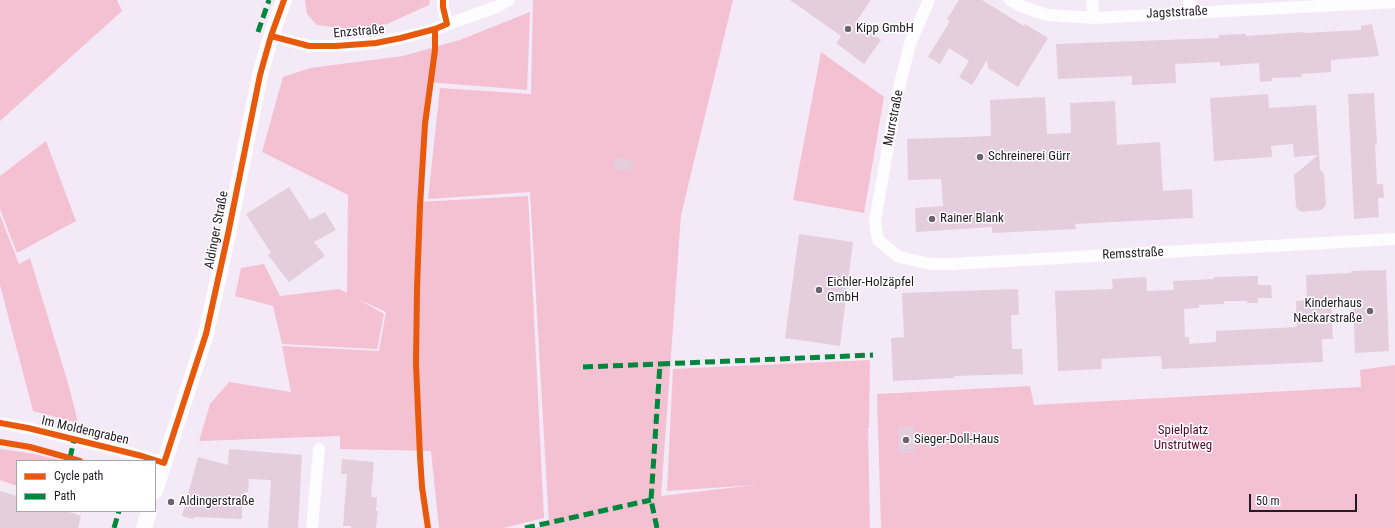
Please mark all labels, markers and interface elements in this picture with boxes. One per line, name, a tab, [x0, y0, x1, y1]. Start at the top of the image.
street label: Jagststraße	[1146, 4, 1208, 22]
place label: Kipp GmbH	[856, 21, 914, 37]
street label: Enzstraße	[333, 22, 385, 42]
marker: Kipp GmbH	[843, 24, 853, 34]
street label: Murrstraße	[881, 89, 907, 147]
place label: Schreinerei Gürr	[988, 149, 1070, 165]
marker: Schreinerei Gürr	[975, 152, 985, 162]
street label: Aldinger Straße	[202, 190, 232, 270]
place label: Rainer Blank	[940, 211, 1004, 227]
marker: Rainer Blank	[927, 214, 937, 224]
street label: Remsstraße	[1102, 245, 1164, 263]
place label: Eichler-Holzäpfel GmbH	[827, 275, 914, 306]
marker: Eichler-Holzäpfel GmbH	[814, 285, 824, 295]
place label: Kinderhaus Neckarstraße	[1293, 296, 1362, 327]
marker: Kinderhaus Neckarstraße	[1365, 306, 1375, 316]
street label: Im Moldengraben	[40, 413, 130, 449]
park label: Spielplatz Unstrutweg	[1154, 423, 1212, 454]
place label: Sieger-Doll-Haus	[914, 432, 999, 448]
marker: Sieger-Doll-Haus	[901, 435, 911, 445]
legend	[16, 460, 156, 512]
text: Cycle path	[54, 469, 103, 483]
scale bar	[1251, 486, 1359, 512]
text: Path	[54, 489, 76, 503]
place label: Aldingerstraße	[179, 494, 254, 510]
text: 50 m	[1256, 494, 1280, 508]
marker: Aldingerstraße	[166, 497, 176, 507]

